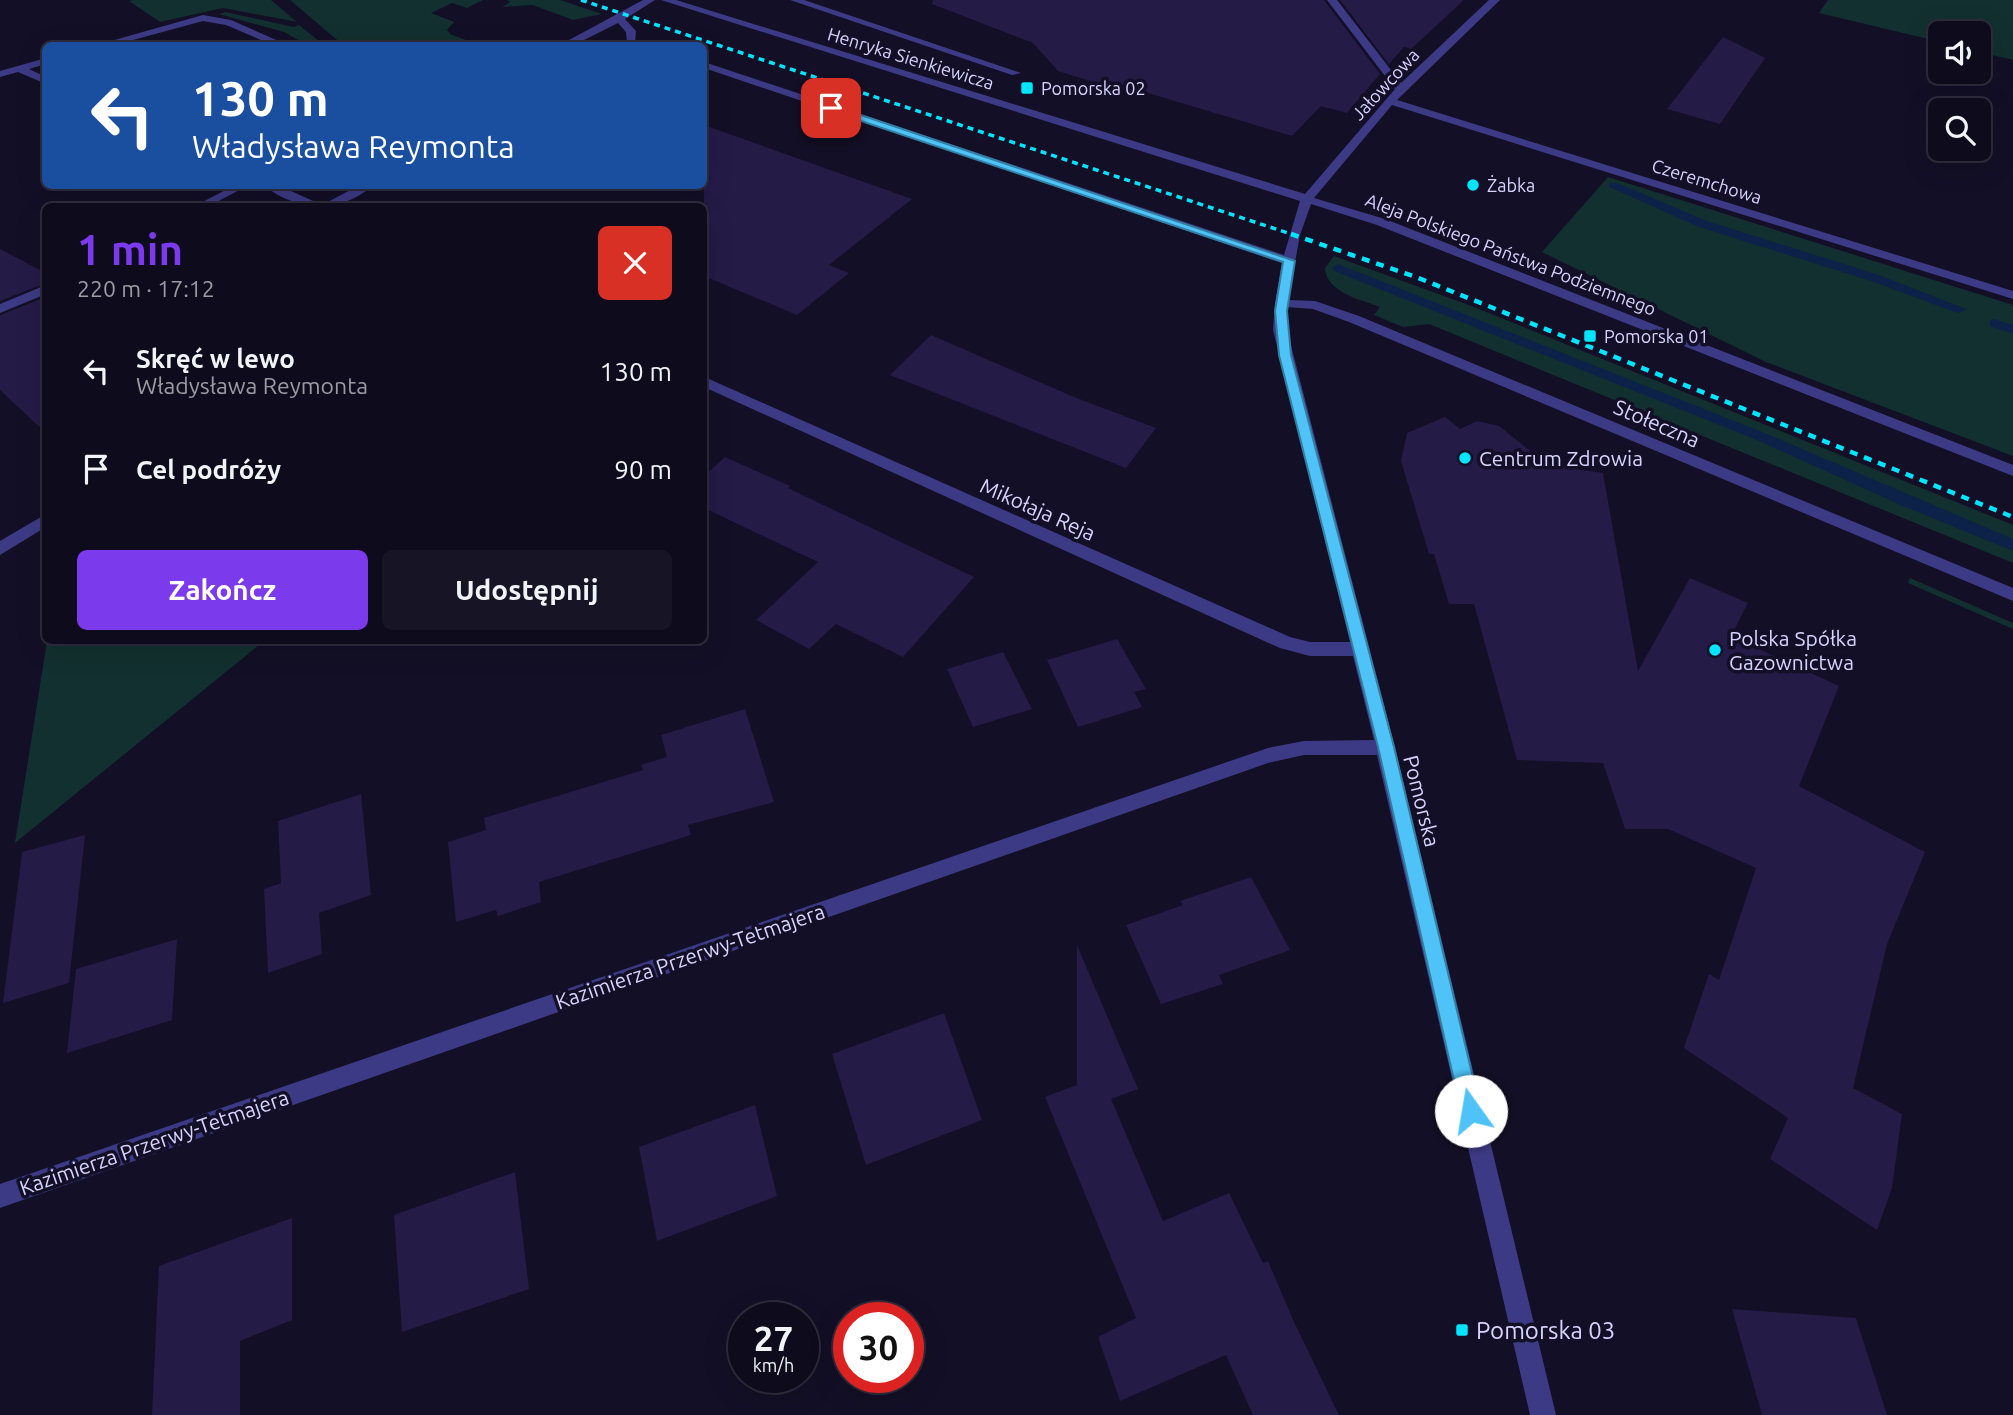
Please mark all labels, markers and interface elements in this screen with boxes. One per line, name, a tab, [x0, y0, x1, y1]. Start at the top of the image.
map controls	[1928, 21, 1991, 161]
button: sound	[1928, 21, 1991, 84]
street label: Henryka Sienkiewicza	[825, 23, 997, 93]
street label: Jałowcowa	[1347, 44, 1423, 124]
icon: left	[77, 70, 168, 161]
text: 130 m	[192, 70, 329, 125]
pin	[801, 78, 861, 138]
place label: Pomorska 02	[1041, 78, 1146, 98]
marker: Pomorska 02	[1019, 80, 1035, 96]
icon: arrive	[812, 89, 850, 127]
button: search	[1928, 98, 1991, 161]
text: Władysława Reymonta	[192, 128, 515, 164]
street label: Czeremchowa	[1650, 155, 1764, 207]
place label: Żabka	[1487, 175, 1535, 195]
marker: Żabka	[1465, 177, 1481, 193]
street label: Aleja Polskiego Państwa Podziemnego	[1363, 189, 1659, 319]
text: 1 min	[77, 226, 183, 273]
button: close	[598, 226, 672, 300]
text: 220 m · 17:12	[77, 276, 215, 301]
place label: Pomorska 01	[1604, 326, 1709, 346]
marker: Pomorska 01	[1582, 328, 1598, 344]
text: Skręć w lewo	[136, 344, 295, 373]
icon: left	[77, 352, 115, 390]
text: 130 m	[600, 357, 672, 386]
text: Władysława Reymonta	[136, 373, 368, 398]
street label: Stołeczna	[1610, 394, 1704, 452]
place label: Centrum Zdrowia	[1479, 446, 1643, 470]
icon: arrive	[77, 450, 115, 488]
marker: Centrum Zdrowia	[1457, 450, 1473, 466]
text: Cel podróży	[136, 455, 281, 484]
text: 90 m	[614, 455, 672, 484]
street label: Mikołaja Reja	[977, 473, 1099, 545]
button: Zakończ	[77, 550, 368, 630]
button: Udostępnij	[382, 550, 672, 630]
place label: Polska Spółka Gazownictwa	[1729, 626, 1857, 674]
marker: Polska Spółka Gazownictwa	[1707, 642, 1723, 658]
street label: Pomorska	[1399, 753, 1445, 849]
street label: Kazimierza Przerwy-Tetmajera	[552, 899, 828, 1013]
position arrow	[1434, 1074, 1508, 1148]
street label: Kazimierza Przerwy-Tetmajera	[16, 1085, 292, 1199]
speed limit sign: 30	[833, 1302, 924, 1393]
place label: Pomorska 03	[1476, 1317, 1615, 1344]
text: 27	[754, 1318, 793, 1358]
marker: Pomorska 03	[1454, 1322, 1470, 1338]
text: km/h	[753, 1355, 794, 1375]

